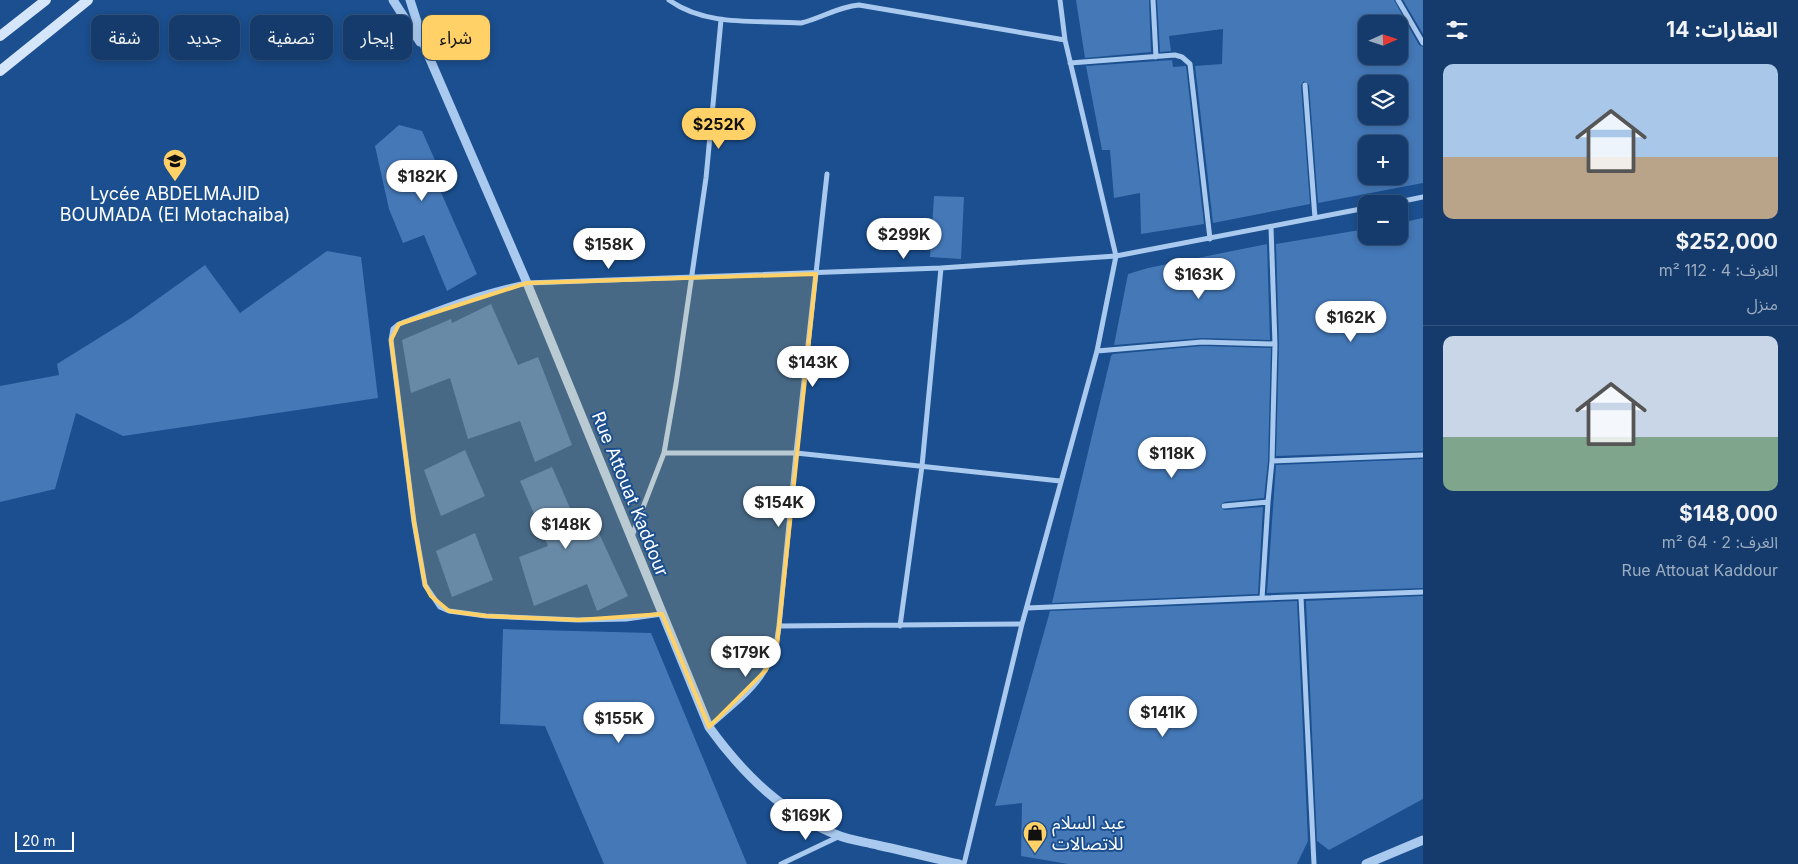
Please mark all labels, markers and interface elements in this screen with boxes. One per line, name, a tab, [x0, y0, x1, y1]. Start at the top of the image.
chip: شقة	[91, 15, 159, 60]
chip: جديد	[169, 15, 240, 60]
chip: تصفية	[250, 15, 333, 60]
chip: إيجار	[343, 15, 412, 60]
chip: شراء	[422, 15, 490, 60]
north arrow	[1358, 15, 1408, 65]
map controls	[1358, 15, 1408, 245]
icon: filters	[1443, 16, 1471, 44]
text: العقارات: 14	[1666, 17, 1778, 42]
button: layers	[1358, 75, 1408, 125]
icon: home	[1566, 96, 1656, 186]
pin: $252K	[684, 108, 754, 150]
text: $252K	[693, 114, 745, 134]
button: +	[1358, 135, 1408, 185]
school or university icon: Lycée ABDELMAJID BOUMADA (El Motachaiba)	[162, 148, 188, 182]
pin: $182K	[387, 160, 457, 202]
text: $182K	[397, 166, 447, 186]
place label: Lycée ABDELMAJID BOUMADA (El Motachaiba)	[60, 183, 290, 225]
button: −	[1358, 195, 1408, 245]
pin: $299K	[869, 218, 939, 260]
text: $299K	[878, 224, 930, 244]
pin: $158K	[574, 228, 644, 270]
text: $252,000	[1675, 229, 1778, 254]
text: $158K	[584, 234, 634, 254]
pin: $163K	[1164, 258, 1234, 300]
text: الغرف: 4 · 112 m²	[1659, 260, 1778, 280]
text: $163K	[1174, 264, 1224, 284]
text: منزل	[1747, 294, 1778, 314]
pin: $162K	[1316, 300, 1386, 343]
text: $162K	[1326, 307, 1376, 327]
pin: $143K	[778, 346, 848, 388]
text: $143K	[788, 352, 838, 372]
icon: home	[1566, 369, 1656, 459]
street label: Rue Attouat Kaddour	[588, 408, 673, 580]
pin: $118K	[1137, 436, 1207, 479]
text: $118K	[1149, 443, 1195, 463]
pin: $154K	[744, 486, 814, 528]
text: $154K	[754, 492, 804, 512]
text: $148,000	[1679, 501, 1778, 526]
pin: $148K	[531, 508, 601, 550]
text: $148K	[541, 514, 591, 534]
text: الغرف: 2 · 64 m²	[1662, 532, 1778, 552]
text: Rue Attouat Kaddour	[1622, 560, 1778, 580]
pin: $179K	[711, 636, 781, 678]
text: $179K	[722, 642, 770, 662]
pin: $141K	[1128, 696, 1198, 738]
pin: $155K	[584, 702, 654, 744]
text: $141K	[1140, 702, 1186, 722]
text: $155K	[594, 708, 644, 728]
pin: $169K	[771, 798, 841, 841]
text: $169K	[781, 805, 831, 825]
place label: عبد السلام للاتصالات	[1052, 812, 1126, 854]
shop icon: عبد السلام للاتصالات	[1022, 820, 1048, 854]
scale bar	[15, 829, 74, 852]
text: 20 m	[22, 832, 56, 849]

